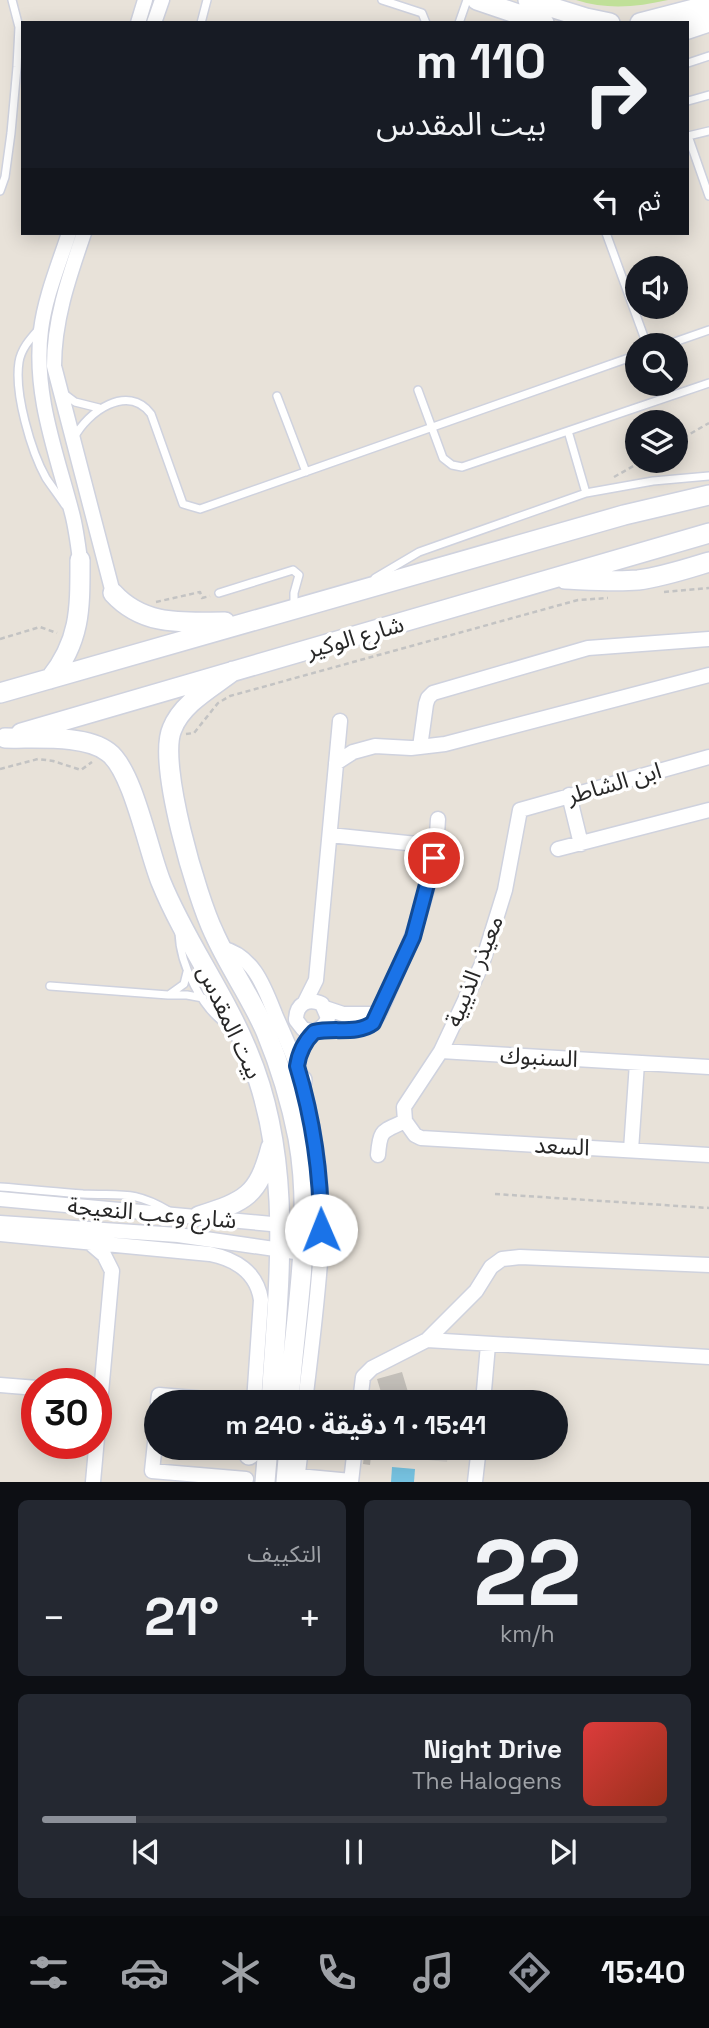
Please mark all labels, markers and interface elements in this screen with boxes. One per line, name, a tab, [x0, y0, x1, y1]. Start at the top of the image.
text: 110 m	[416, 30, 546, 92]
icon: right	[570, 49, 661, 140]
text: بيت المقدس	[376, 104, 546, 144]
icon: left	[587, 182, 625, 220]
text: ثم	[639, 184, 661, 218]
map controls	[625, 256, 688, 473]
button: sound	[625, 256, 688, 319]
button: search	[625, 333, 688, 396]
button: layers	[625, 410, 688, 473]
street label: شارع الوكير	[302, 609, 408, 667]
street label: ابن الشاطر	[562, 755, 665, 811]
pin	[404, 828, 464, 888]
icon: arrive	[415, 839, 453, 877]
street label: معيذر الذيبية	[438, 911, 510, 1031]
street label: بيت المقدس	[191, 960, 269, 1084]
street label: السنبوك	[499, 1040, 579, 1074]
street label: السعد	[534, 1130, 590, 1162]
street label: شارع وعب النعيجة	[66, 1191, 238, 1237]
position arrow	[284, 1193, 358, 1267]
speed limit sign: 30	[21, 1368, 112, 1459]
text: 15:41 · 1 دقيقة · 240 m	[225, 1408, 487, 1442]
text: 22	[473, 1515, 581, 1632]
text: التكييف	[247, 1539, 322, 1569]
text: 21°	[144, 1584, 219, 1650]
text: −	[42, 1594, 66, 1642]
text: +	[298, 1594, 321, 1642]
text: km/h	[500, 1619, 555, 1649]
text: Night Drive	[424, 1732, 562, 1766]
text: The Halogens	[412, 1766, 562, 1796]
icon: previous	[127, 1833, 165, 1871]
icon: pause	[335, 1833, 373, 1871]
icon: next	[544, 1833, 582, 1871]
icon: filters	[24, 1948, 73, 1997]
icon: car	[120, 1948, 169, 1997]
icon: climate	[216, 1948, 265, 1997]
icon: phone	[312, 1948, 361, 1997]
icon: music	[409, 1948, 458, 1997]
icon: directions	[505, 1948, 554, 1997]
text: 15:40	[601, 1952, 685, 1992]

